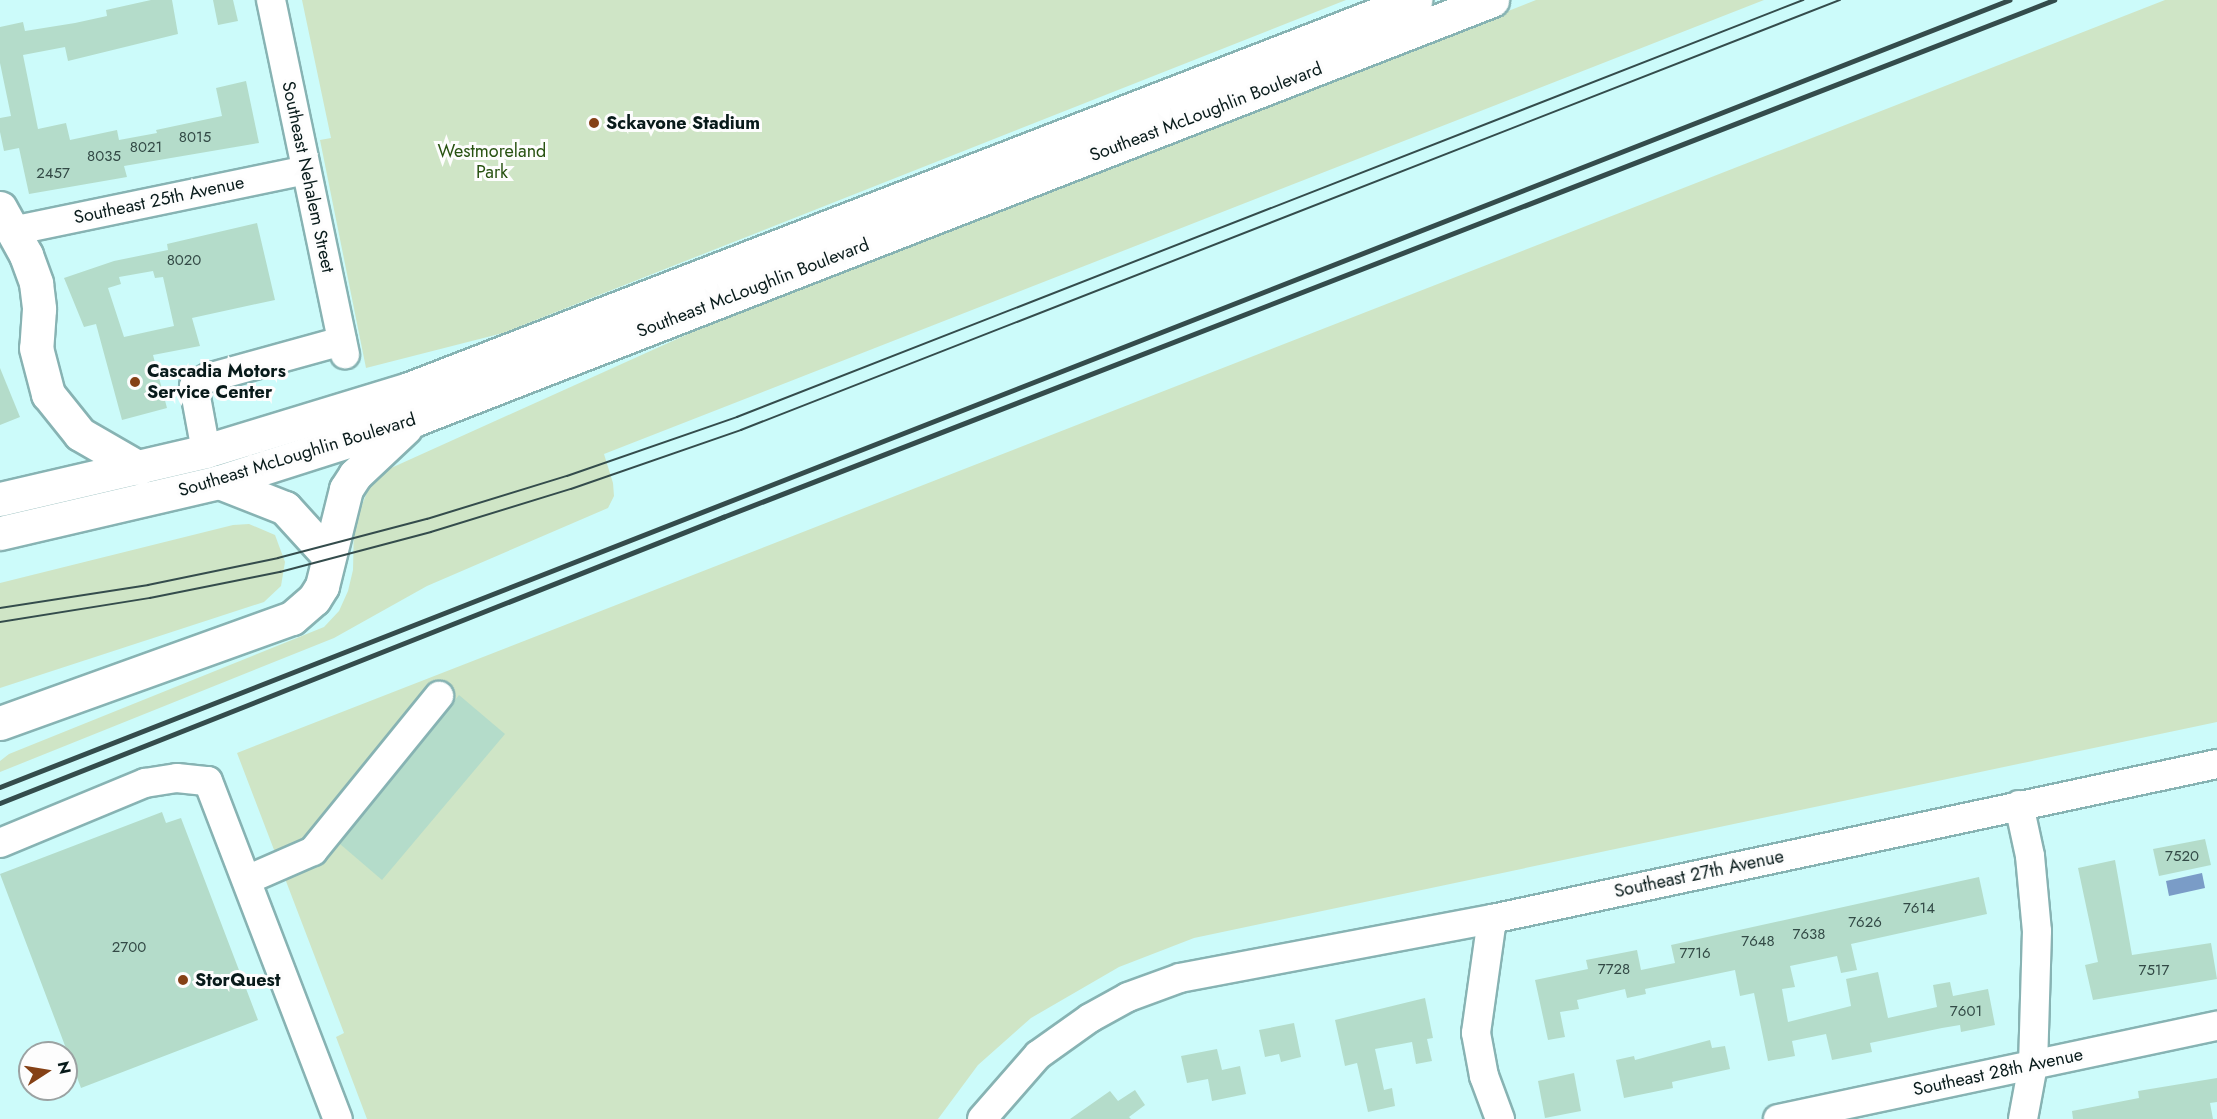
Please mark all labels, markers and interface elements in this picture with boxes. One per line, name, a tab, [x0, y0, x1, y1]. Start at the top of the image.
street label: Southeast McLoughlin Boulevard	[1087, 58, 1325, 166]
street label: Southeast Nehalem Street	[277, 79, 339, 275]
place label: Sckavone Stadium	[606, 112, 760, 134]
marker: Sckavone Stadium	[587, 116, 601, 130]
house number: 8015	[179, 129, 211, 147]
house number: 8021	[130, 139, 162, 157]
park label: Westmoreland Park	[438, 141, 546, 184]
house number: 8035	[87, 148, 121, 166]
house number: 2457	[36, 165, 70, 183]
street label: Southeast 25th Avenue	[72, 171, 246, 229]
street label: Southeast McLoughlin Boulevard	[634, 234, 872, 342]
house number: 8020	[167, 252, 201, 270]
place label: Cascadia Motors Service Center	[147, 361, 286, 404]
marker: Cascadia Motors Service Center	[128, 375, 142, 389]
street label: Southeast McLoughlin Boulevard	[176, 409, 418, 501]
street label: Southeast 27th Avenue	[1612, 845, 1786, 903]
house number: 7520	[2165, 848, 2199, 866]
house number: 7614	[1903, 900, 1935, 918]
house number: 7626	[1848, 914, 1882, 932]
house number: 7638	[1793, 926, 1825, 944]
house number: 7648	[1741, 933, 1775, 951]
house number: 2700	[112, 939, 146, 957]
house number: 7716	[1679, 945, 1711, 963]
house number: 7728	[1598, 961, 1630, 979]
house number: 7517	[2139, 962, 2169, 980]
place label: StorQuest	[195, 969, 280, 991]
marker: StorQuest	[176, 973, 190, 987]
house number: 7601	[1950, 1003, 1982, 1021]
north arrow	[18, 1041, 78, 1101]
street label: Southeast 28th Avenue	[1911, 1043, 2085, 1101]
text: N	[52, 1059, 77, 1076]

